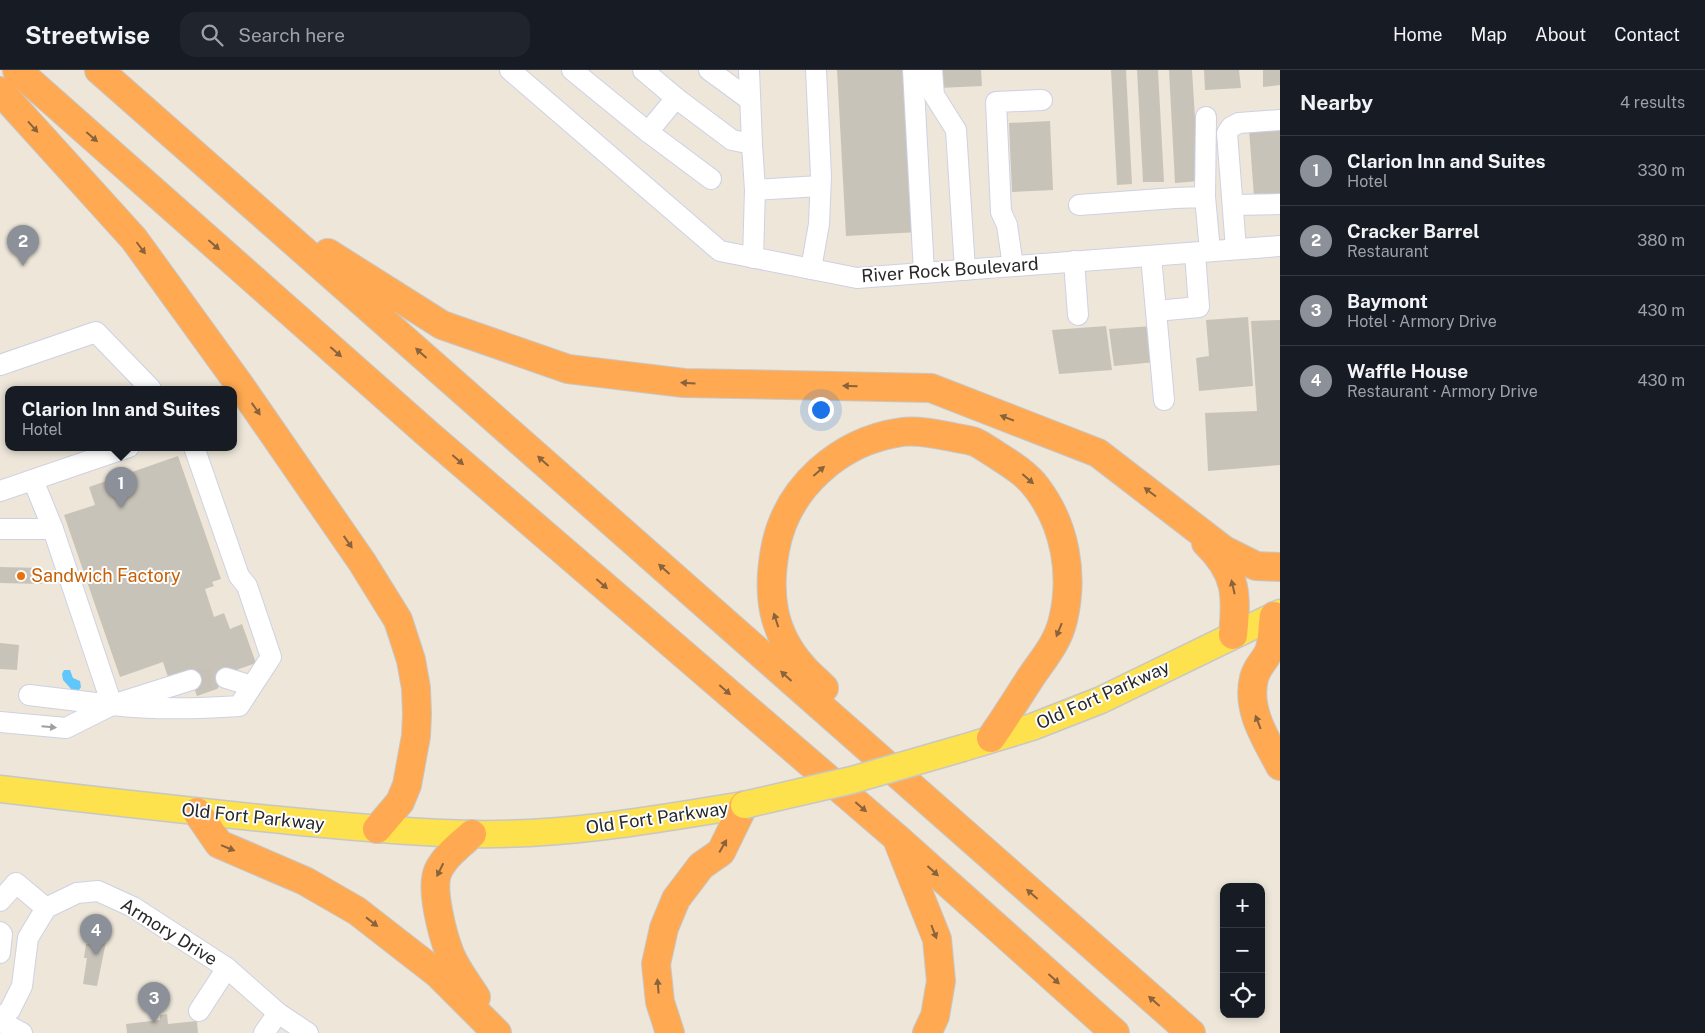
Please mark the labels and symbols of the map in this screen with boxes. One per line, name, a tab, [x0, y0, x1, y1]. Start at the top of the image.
one-way arrow	[27, 120, 38, 133]
one-way arrow	[86, 131, 98, 143]
pin: 2	[7, 225, 39, 266]
one-way arrow	[208, 239, 221, 250]
one-way arrow	[135, 241, 146, 254]
street label: River Rock Boulevard	[861, 253, 1039, 286]
one-way arrow	[330, 346, 342, 357]
one-way arrow	[416, 347, 428, 359]
one-way arrow	[680, 378, 696, 386]
one-way arrow	[842, 382, 858, 390]
your location	[808, 397, 834, 423]
one-way arrow	[251, 402, 261, 415]
one-way arrow	[1000, 413, 1014, 421]
one-way arrow	[451, 454, 464, 465]
one-way arrow	[537, 455, 549, 467]
one-way arrow	[812, 465, 824, 477]
pin: 1	[105, 467, 137, 508]
one-way arrow	[1022, 474, 1035, 485]
one-way arrow	[1143, 487, 1157, 497]
one-way arrow	[343, 535, 353, 549]
one-way arrow	[658, 563, 671, 574]
place label: Sandwich Factory	[31, 565, 181, 586]
marker: Sandwich Factory	[15, 570, 27, 582]
one-way arrow	[595, 578, 608, 589]
one-way arrow	[1229, 579, 1237, 595]
one-way arrow	[772, 612, 780, 627]
one-way arrow	[1055, 623, 1063, 637]
street label: Old Fort Parkway	[1033, 656, 1173, 733]
one-way arrow	[780, 671, 793, 682]
one-way arrow	[719, 684, 731, 695]
one-way arrow	[1254, 715, 1262, 729]
one-way arrow	[41, 723, 57, 731]
street label: Old Fort Parkway	[584, 797, 730, 838]
street label: Old Fort Parkway	[181, 799, 326, 834]
one-way arrow	[855, 802, 868, 813]
one-way arrow	[719, 839, 728, 852]
one-way arrow	[221, 844, 235, 852]
one-way arrow	[436, 863, 444, 878]
one-way arrow	[927, 865, 940, 876]
one-way arrow	[1026, 888, 1039, 899]
street label: Armory Drive	[117, 894, 221, 970]
pin: 4	[80, 914, 112, 955]
one-way arrow	[365, 917, 378, 928]
one-way arrow	[931, 925, 938, 940]
one-way arrow	[1048, 973, 1060, 985]
one-way arrow	[654, 978, 662, 994]
pin: 3	[138, 982, 170, 1023]
one-way arrow	[1149, 995, 1161, 1007]

